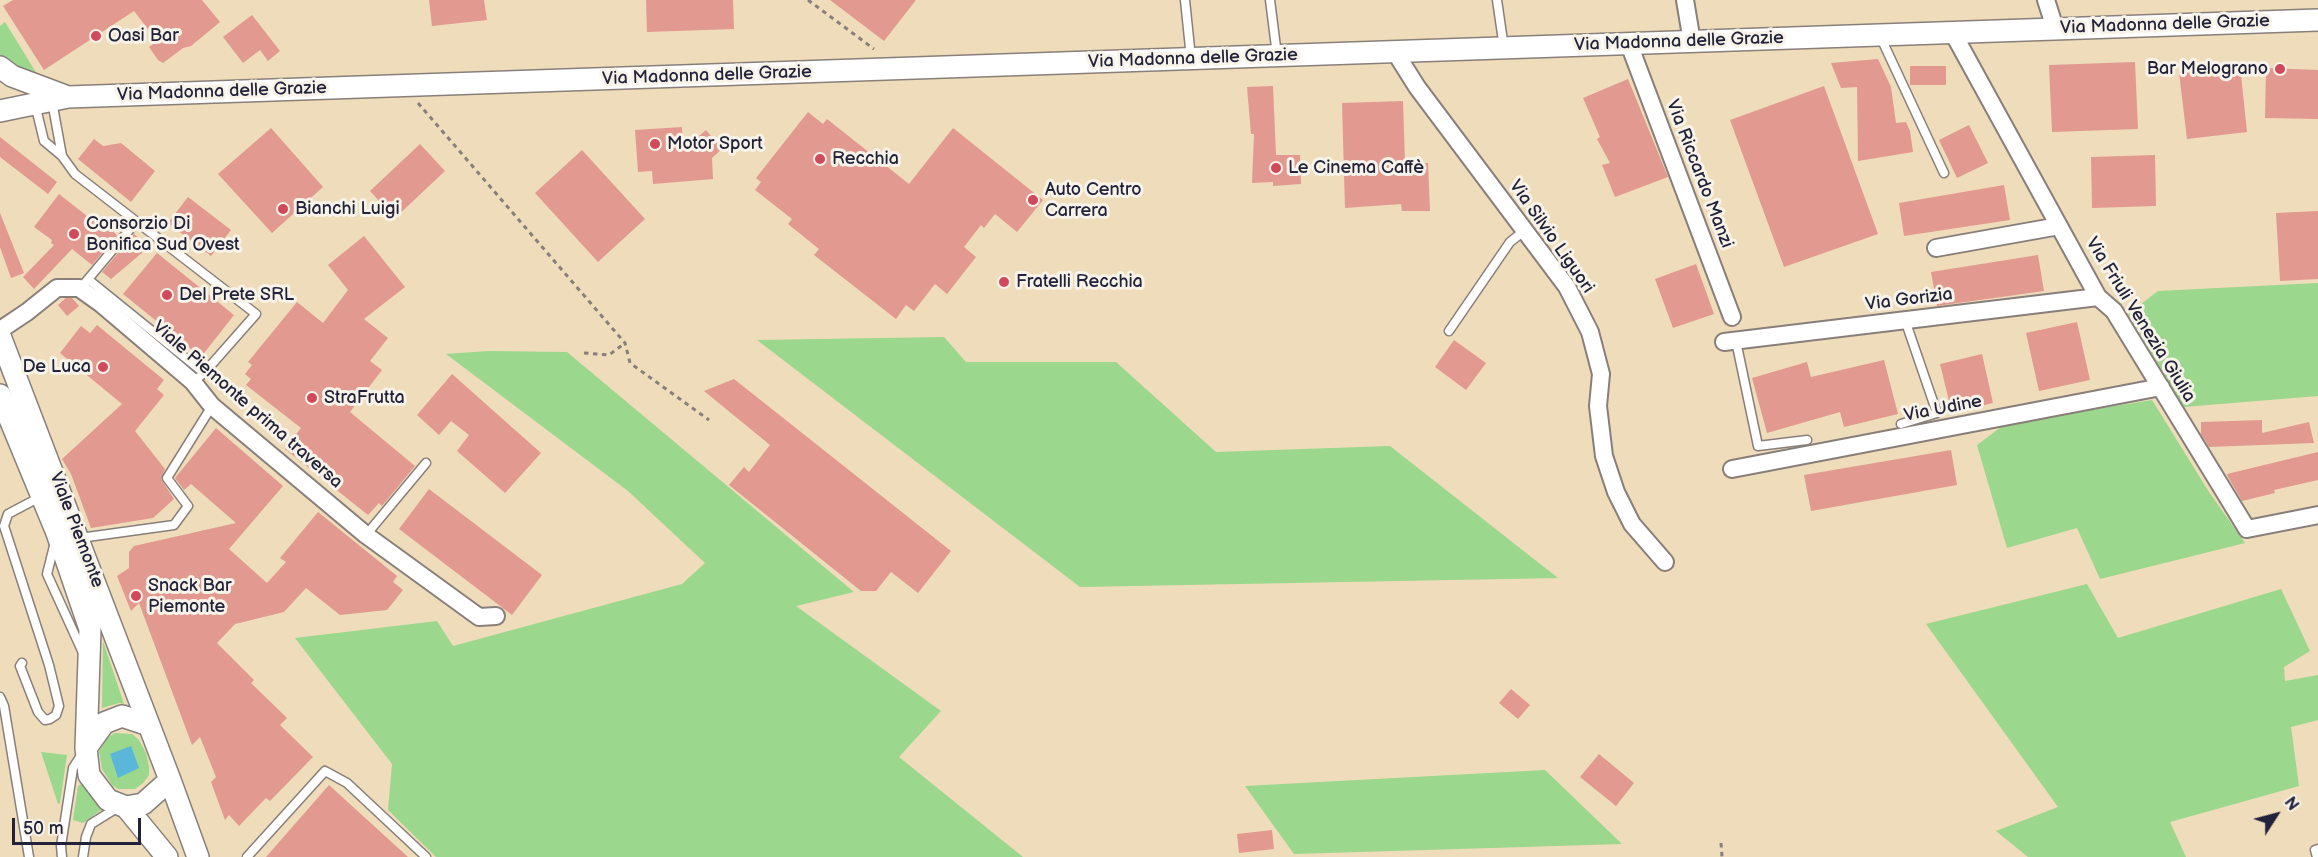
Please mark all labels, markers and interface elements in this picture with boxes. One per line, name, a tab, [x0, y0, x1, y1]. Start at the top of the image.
street label: Via Madonna delle Grazie	[2060, 11, 2270, 39]
place label: Oasi Bar	[108, 25, 179, 47]
street label: Via Madonna delle Grazie	[1574, 28, 1784, 56]
marker: Oasi Bar	[89, 29, 103, 43]
street label: Via Madonna delle Grazie	[1088, 45, 1298, 73]
place label: Bar Melograno	[2147, 58, 2268, 80]
street label: Via Madonna delle Grazie	[602, 62, 812, 90]
marker: Bar Melograno	[2273, 62, 2287, 76]
street label: Via Madonna delle Grazie	[117, 78, 327, 106]
street label: Via Riccardo Manzi	[1661, 97, 1737, 251]
place label: Motor Sport	[667, 133, 763, 155]
marker: Motor Sport	[648, 137, 662, 151]
place label: Recchia	[832, 148, 899, 170]
marker: Recchia	[813, 152, 827, 166]
place label: Le Cinema Caffè	[1288, 157, 1424, 179]
marker: Le Cinema Caffè	[1269, 161, 1283, 175]
street label: Via Silvio Liguori	[1504, 176, 1598, 298]
place label: Auto Centro Carrera	[1045, 179, 1141, 222]
marker: Auto Centro Carrera	[1026, 193, 1040, 207]
place label: Bianchi Luigi	[295, 198, 400, 220]
marker: Bianchi Luigi	[276, 202, 290, 216]
place label: Consorzio Di Bonifica Sud Ovest	[86, 213, 240, 256]
marker: Consorzio Di Bonifica Sud Ovest	[67, 227, 81, 241]
street label: Via Friuli Venezia Giulia	[2080, 234, 2200, 406]
place label: Fratelli Recchia	[1016, 271, 1143, 293]
marker: Fratelli Recchia	[997, 275, 1011, 289]
place label: Del Prete SRL	[179, 284, 294, 306]
street label: Via Gorizia	[1864, 284, 1954, 316]
marker: Del Prete SRL	[160, 288, 174, 302]
street label: Viale Piemonte prima traversa	[148, 317, 346, 493]
place label: De Luca	[22, 356, 91, 378]
marker: De Luca	[96, 360, 110, 374]
place label: StraFrutta	[324, 387, 405, 409]
marker: StraFrutta	[305, 391, 319, 405]
street label: Via Udine	[1902, 391, 1984, 427]
street label: Viale Piemonte	[44, 469, 108, 591]
place label: Snack Bar Piemonte	[148, 575, 232, 618]
marker: Snack Bar Piemonte	[129, 589, 143, 603]
north arrow	[2246, 785, 2306, 845]
text: N	[2280, 794, 2302, 815]
scale bar	[15, 806, 144, 844]
text: 50 m	[23, 818, 64, 839]

